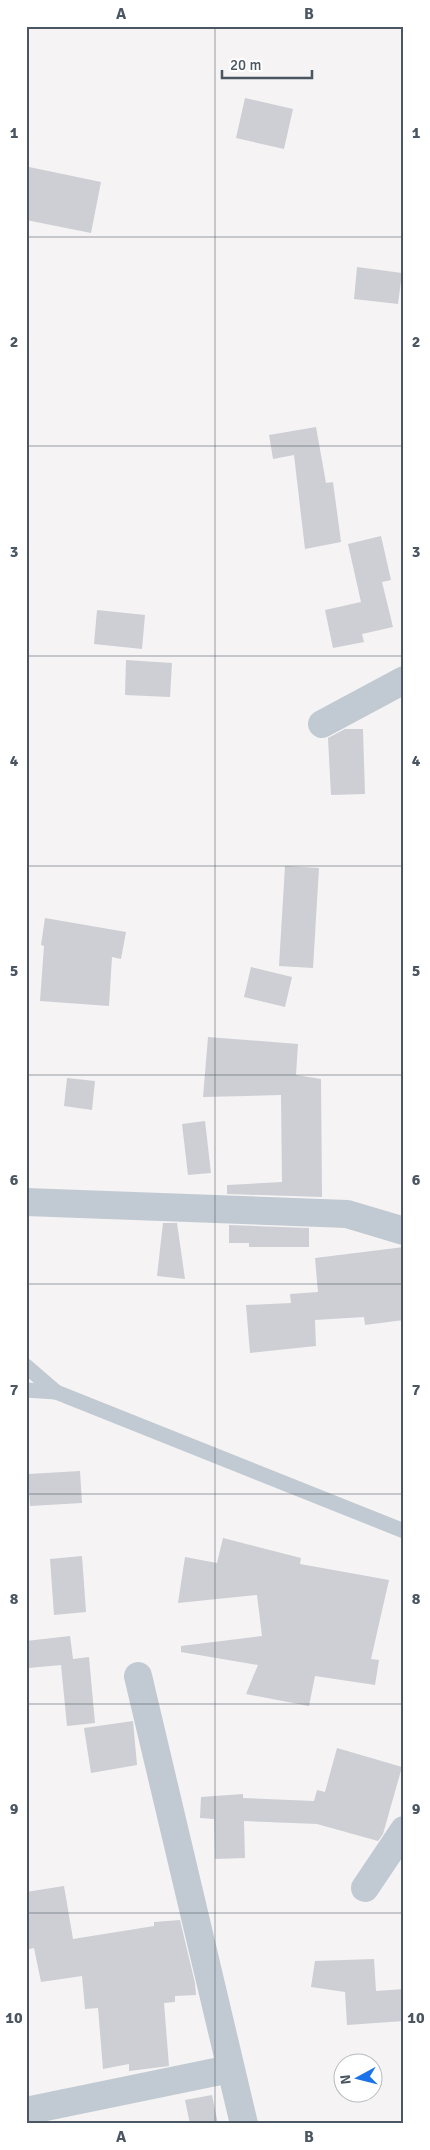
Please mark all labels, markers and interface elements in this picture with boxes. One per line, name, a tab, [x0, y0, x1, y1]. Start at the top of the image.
text: A	[116, 4, 127, 24]
text: B	[304, 4, 314, 24]
scale bar	[222, 48, 312, 80]
text: 20 m	[230, 56, 261, 74]
text: 1	[10, 123, 19, 143]
text: 1	[412, 123, 421, 143]
text: 2	[10, 332, 18, 352]
text: 2	[412, 332, 420, 352]
text: 3	[10, 542, 18, 562]
text: 3	[412, 542, 420, 562]
text: 4	[10, 751, 19, 771]
text: 4	[412, 751, 421, 771]
text: 5	[10, 961, 18, 981]
text: 5	[412, 961, 420, 981]
text: 6	[10, 1170, 19, 1190]
text: 6	[412, 1170, 421, 1190]
text: 7	[10, 1380, 19, 1400]
text: 7	[412, 1380, 421, 1400]
text: 8	[10, 1589, 19, 1609]
text: 8	[412, 1589, 421, 1609]
text: 9	[10, 1799, 19, 1819]
text: 9	[412, 1799, 421, 1819]
text: 10	[5, 2008, 23, 2028]
text: 10	[407, 2008, 425, 2028]
north arrow	[332, 2052, 382, 2102]
text: N	[337, 2074, 355, 2085]
text: A	[116, 2127, 127, 2147]
text: B	[304, 2127, 314, 2147]

